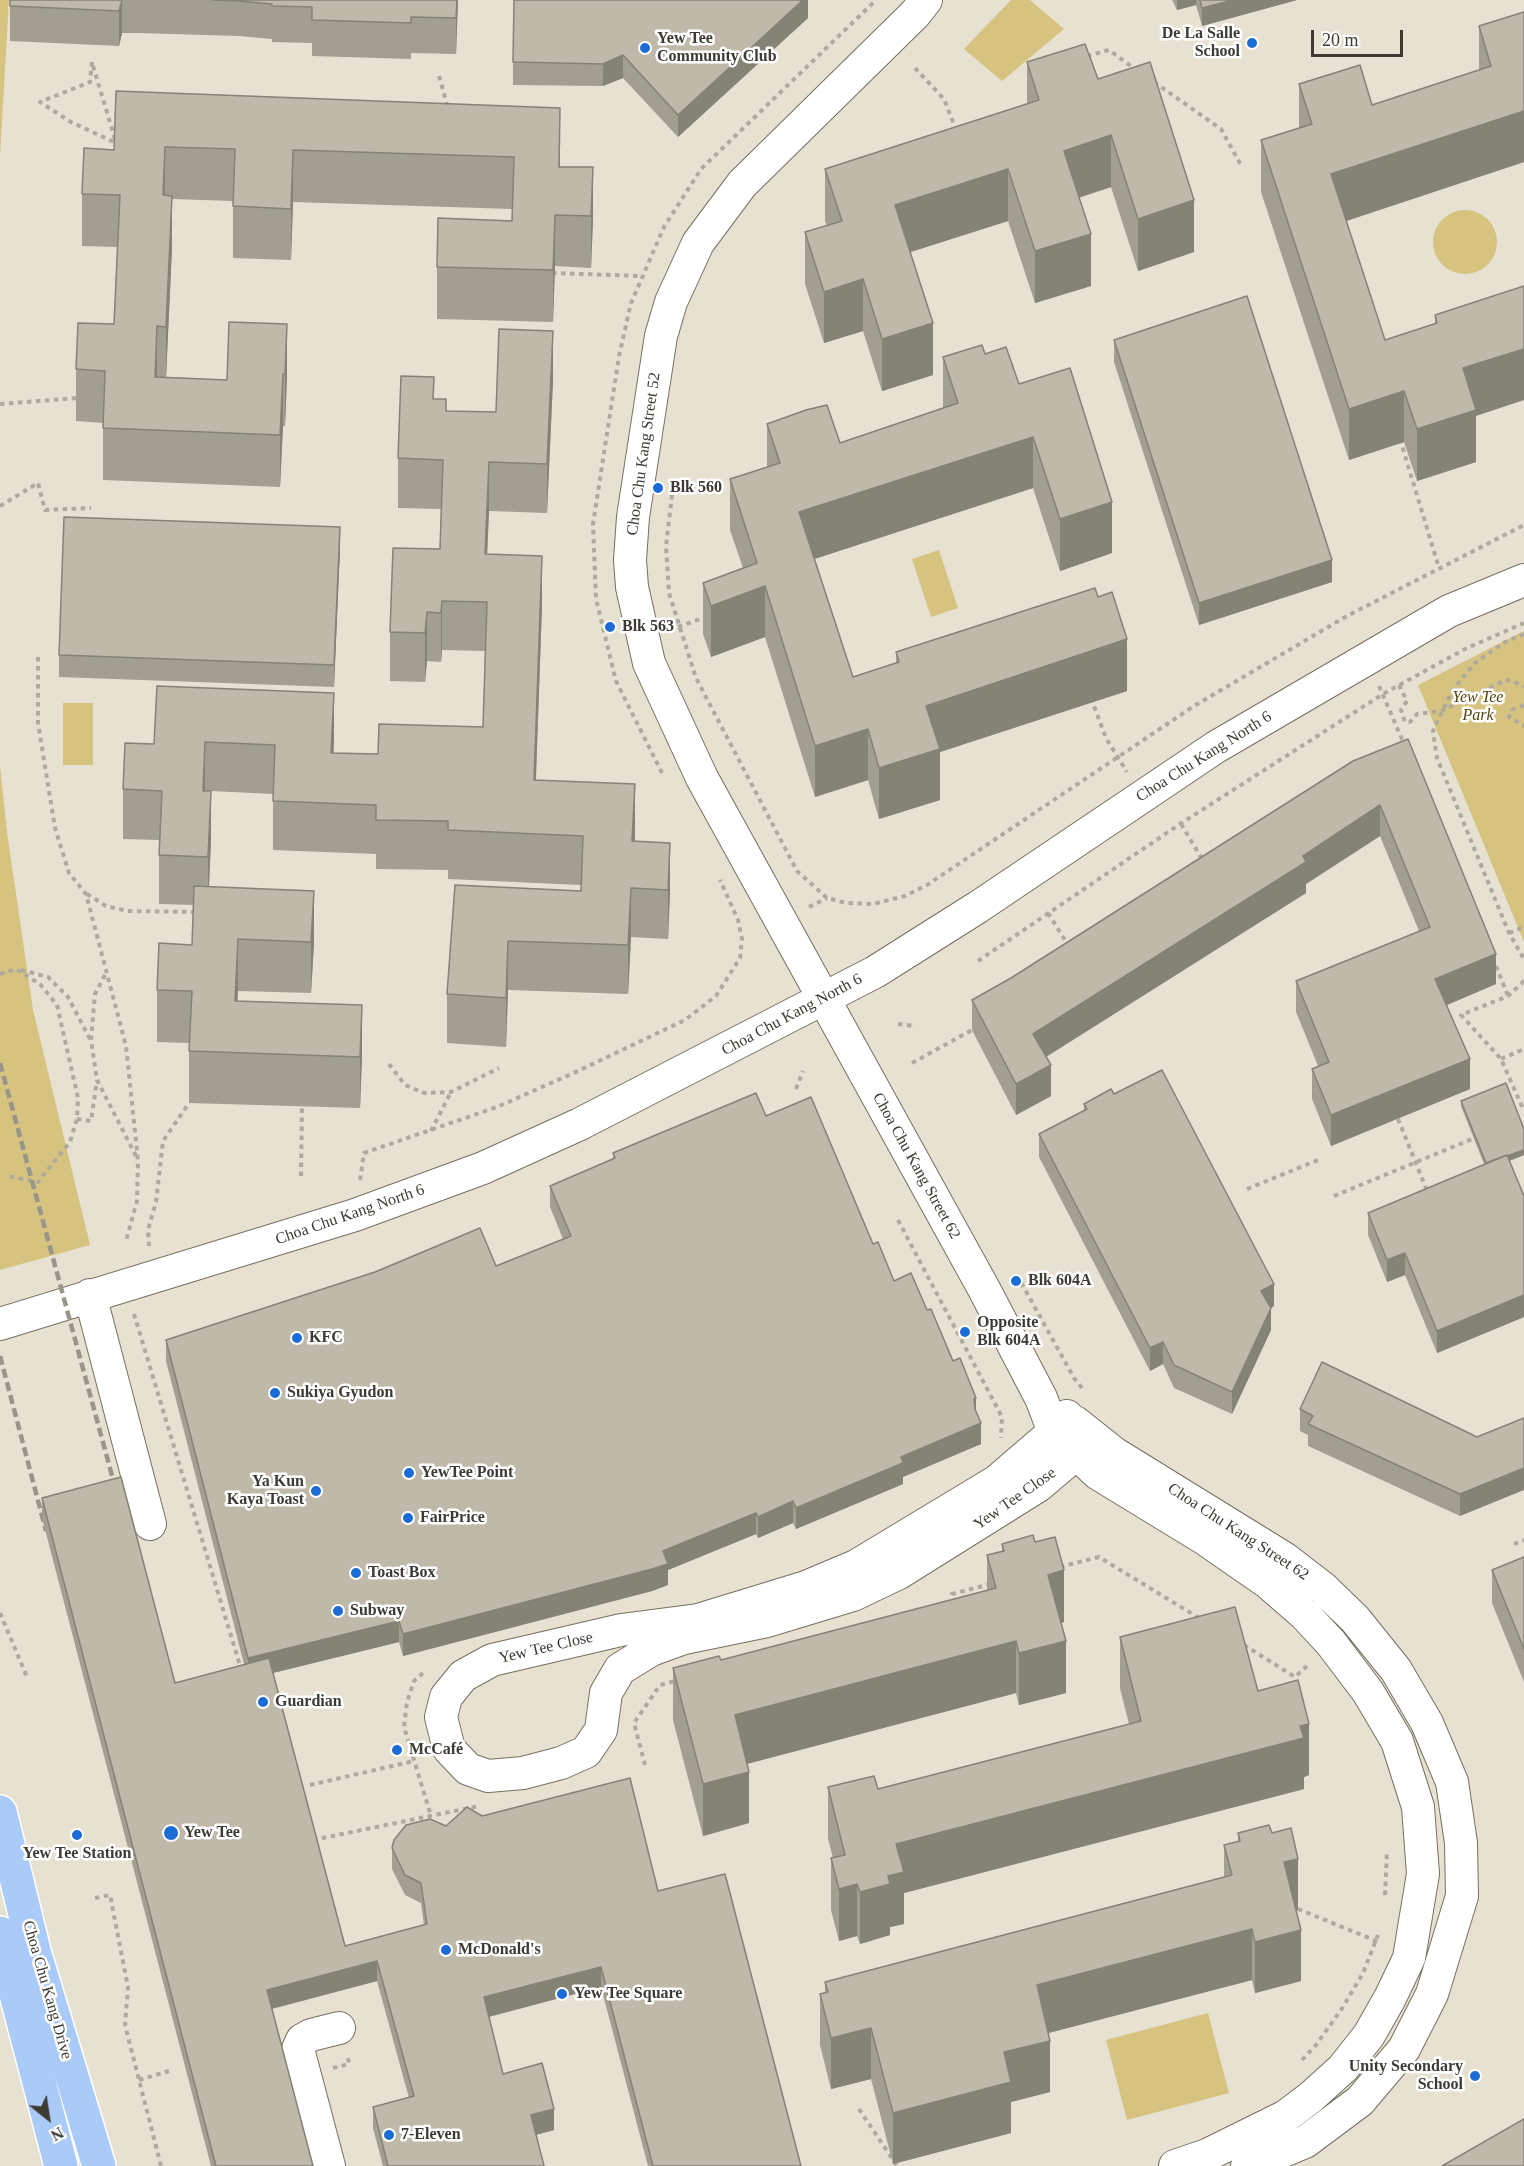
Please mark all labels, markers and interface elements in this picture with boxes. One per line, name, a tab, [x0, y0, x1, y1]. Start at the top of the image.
scale bar	[1314, 18, 1406, 56]
place label: De La Salle School	[1162, 24, 1240, 62]
place label: Yew Tee Community Club	[657, 29, 777, 67]
text: 20 m	[1322, 30, 1359, 50]
marker: De La Salle School	[1245, 36, 1259, 50]
marker: Yew Tee Community Club	[638, 41, 652, 55]
street label: Choa Chu Kang Street 52	[623, 371, 665, 537]
place label: Blk 560	[670, 478, 722, 498]
marker: Blk 560	[651, 481, 665, 495]
place label: Blk 563	[622, 617, 674, 637]
marker: Blk 563	[603, 620, 617, 634]
park label: Yew Tee Park	[1453, 688, 1503, 726]
street label: Choa Chu Kang North 6	[1133, 707, 1275, 807]
street label: Choa Chu Kang North 6	[718, 970, 866, 1060]
street label: Choa Chu Kang Street 62	[868, 1089, 964, 1243]
street label: Choa Chu Kang North 6	[273, 1180, 427, 1250]
place label: Blk 604A	[1028, 1271, 1092, 1291]
marker: Blk 604A	[1009, 1274, 1023, 1288]
place label: Opposite Blk 604A	[977, 1313, 1041, 1351]
marker: Opposite Blk 604A	[958, 1325, 972, 1339]
place label: KFC	[309, 1328, 343, 1348]
marker: KFC	[290, 1331, 304, 1345]
place label: Sukiya Gyudon	[287, 1383, 393, 1403]
marker: Sukiya Gyudon	[268, 1386, 282, 1400]
place label: YewTee Point	[421, 1463, 513, 1483]
street label: Yew Tee Close	[970, 1464, 1060, 1534]
marker: YewTee Point	[402, 1466, 416, 1480]
place label: Ya Kun Kaya Toast	[227, 1472, 304, 1510]
street label: Choa Chu Kang Street 62	[1164, 1479, 1312, 1585]
marker: Ya Kun Kaya Toast	[309, 1484, 323, 1498]
place label: FairPrice	[420, 1508, 485, 1528]
marker: FairPrice	[401, 1511, 415, 1525]
place label: Toast Box	[368, 1563, 435, 1583]
marker: Toast Box	[349, 1566, 363, 1580]
place label: Subway	[350, 1601, 404, 1621]
marker: Subway	[331, 1604, 345, 1618]
street label: Yew Tee Close	[497, 1628, 595, 1668]
place label: Guardian	[275, 1692, 342, 1712]
marker: Guardian	[256, 1695, 270, 1709]
place label: McCafé	[409, 1740, 463, 1760]
marker: McCafé	[390, 1743, 404, 1757]
place label: Yew Tee	[184, 1823, 240, 1843]
marker: Yew Tee	[162, 1824, 180, 1842]
marker: Yew Tee Station	[70, 1828, 84, 1842]
place label: Yew Tee Station	[23, 1844, 131, 1864]
street label: Choa Chu Kang Drive	[18, 1918, 76, 2062]
place label: McDonald's	[458, 1940, 541, 1960]
marker: McDonald's	[439, 1943, 453, 1957]
place label: Yew Tee Square	[574, 1984, 682, 2004]
marker: Yew Tee Square	[555, 1987, 569, 2001]
place label: Unity Secondary School	[1349, 2057, 1463, 2095]
marker: Unity Secondary School	[1468, 2069, 1482, 2083]
north arrow	[18, 2088, 78, 2148]
text: N	[48, 2124, 67, 2144]
place label: 7-Eleven	[401, 2125, 461, 2145]
marker: 7-Eleven	[382, 2128, 396, 2142]

